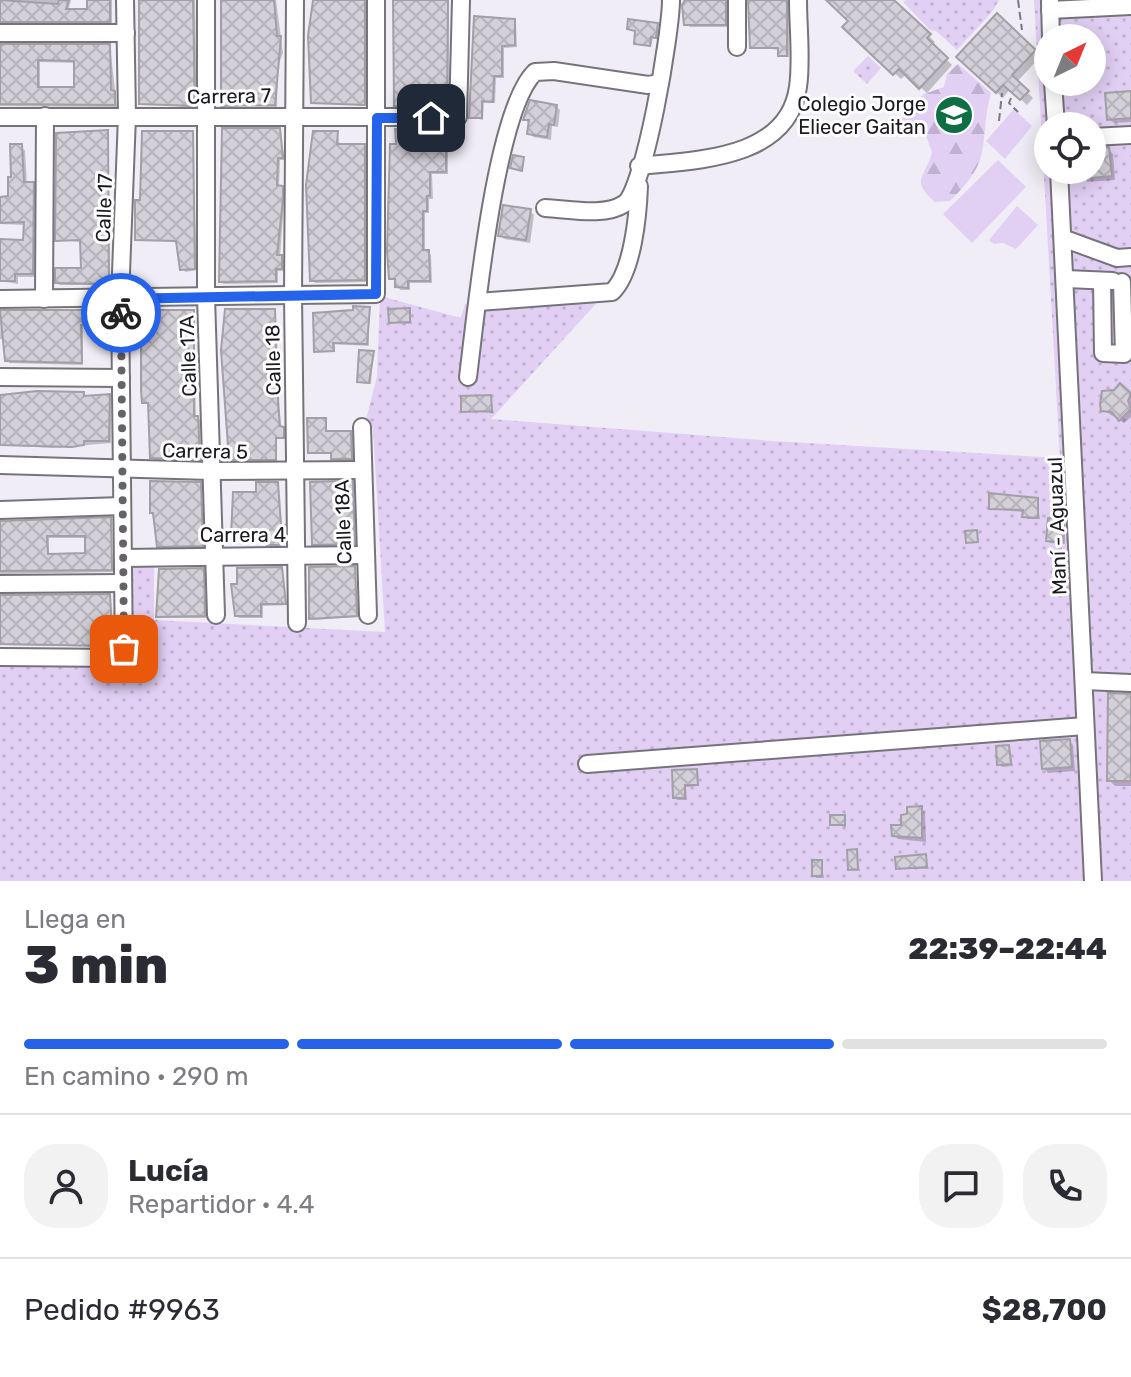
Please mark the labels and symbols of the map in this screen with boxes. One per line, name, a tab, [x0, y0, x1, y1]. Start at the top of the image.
north arrow	[1034, 24, 1106, 96]
street label: Carrera 7	[187, 83, 271, 109]
pin	[397, 84, 465, 152]
place label: Colegio Jorge Eliecer Gaitan	[797, 92, 926, 139]
school or university icon: Colegio Jorge Eliecer Gaitan	[933, 94, 975, 136]
street label: Calle 17	[91, 173, 117, 243]
courier	[81, 273, 161, 353]
street label: Calle 17A	[175, 315, 201, 397]
street label: Calle 18	[260, 324, 286, 396]
street label: Carrera 5	[162, 438, 248, 464]
street label: Maní - Aguazul	[1043, 457, 1071, 595]
street label: Calle 18A	[330, 479, 356, 565]
street label: Carrera 4	[200, 523, 286, 547]
pin	[90, 615, 158, 683]

